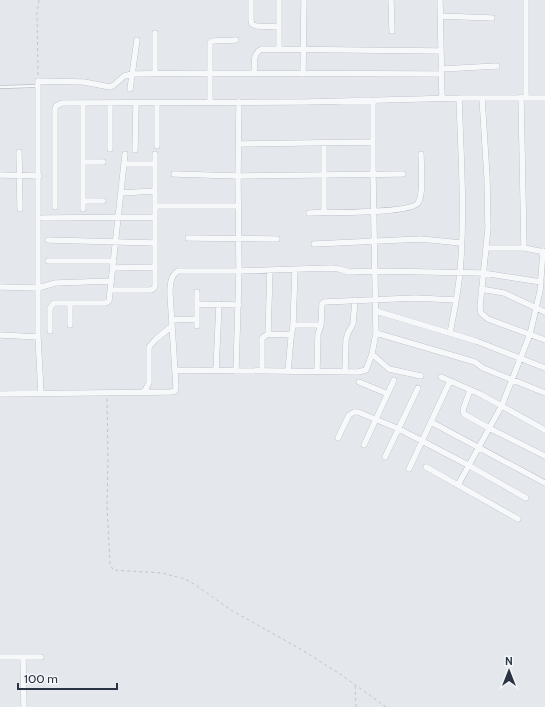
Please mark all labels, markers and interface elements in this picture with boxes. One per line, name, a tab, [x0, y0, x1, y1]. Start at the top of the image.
north arrow	[489, 651, 529, 691]
text: N	[505, 654, 513, 668]
scale bar	[18, 665, 117, 691]
text: 100 m	[24, 671, 58, 686]

